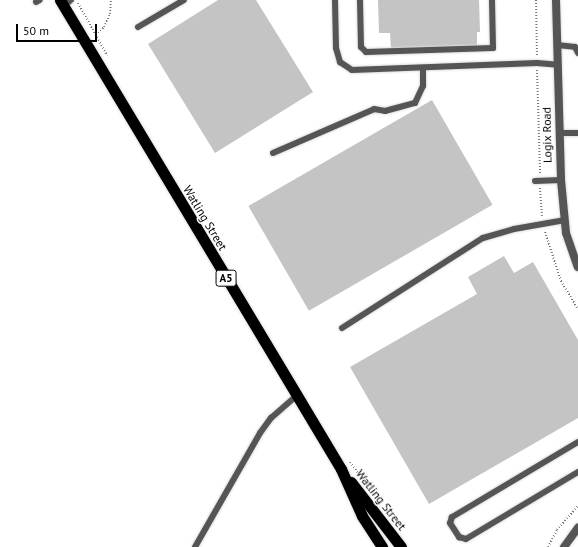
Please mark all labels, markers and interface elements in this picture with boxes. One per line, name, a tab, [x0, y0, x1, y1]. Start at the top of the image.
scale bar	[18, 16, 99, 42]
text: 50 m	[23, 23, 49, 38]
street label: Logix Road	[539, 107, 555, 163]
street label: Watling Street	[180, 183, 230, 253]
road number: A5	[215, 269, 237, 287]
street label: Watling Street	[353, 467, 409, 533]

